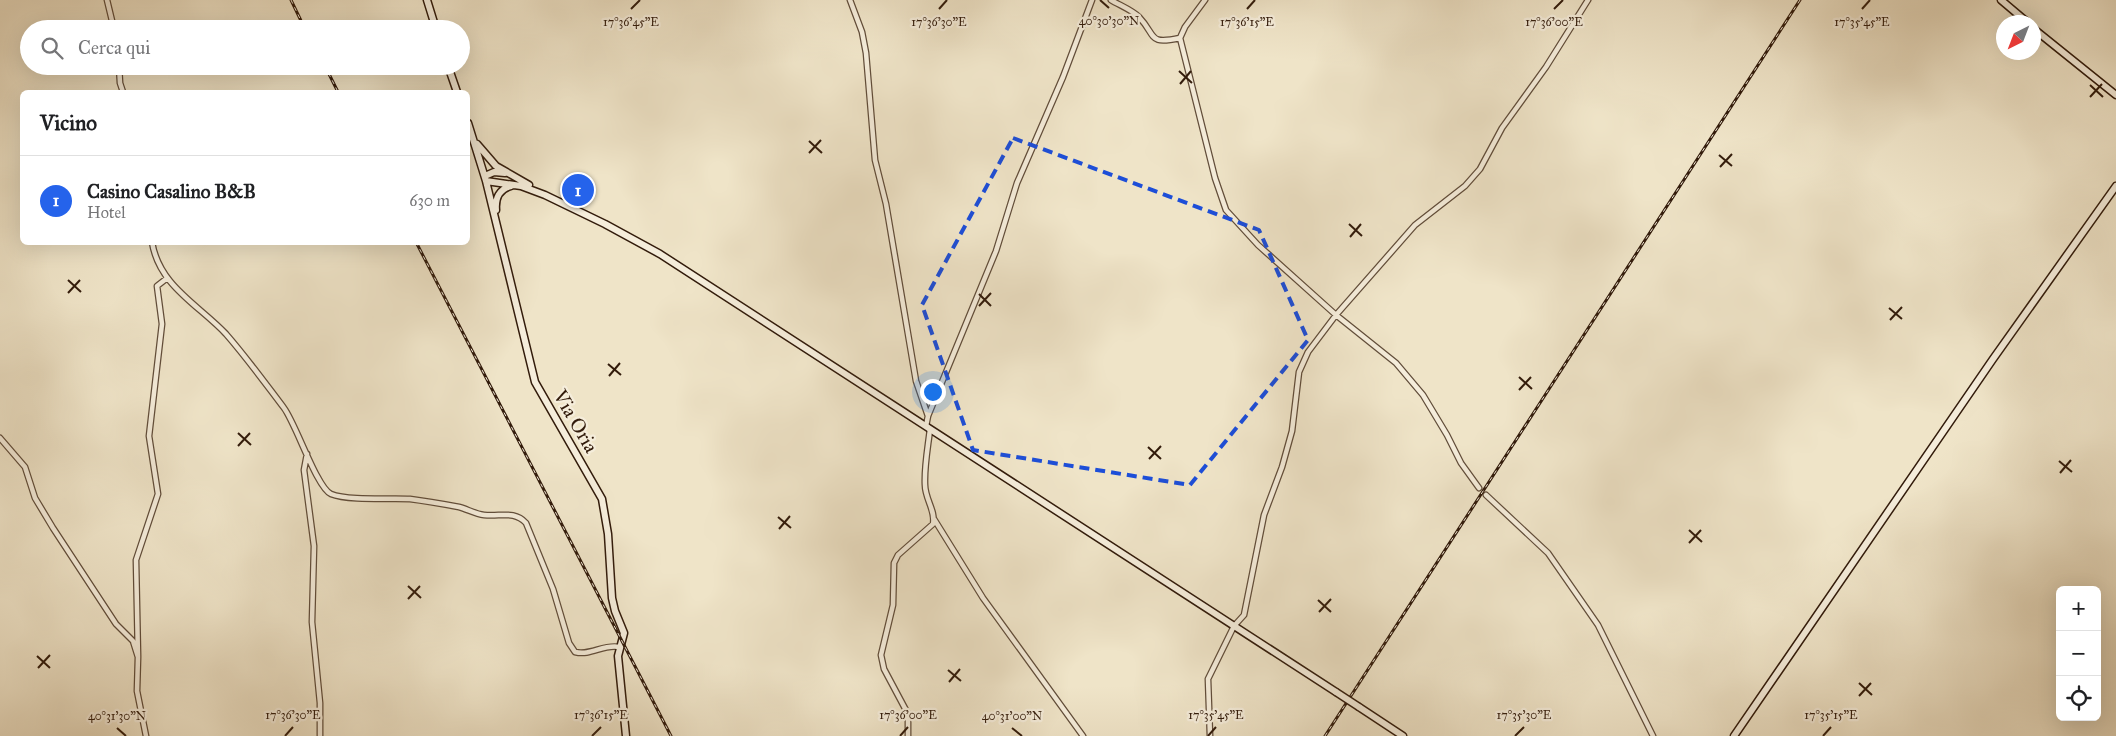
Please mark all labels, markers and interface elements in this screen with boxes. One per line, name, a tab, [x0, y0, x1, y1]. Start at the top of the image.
text: 40°30'30"N	[1079, 14, 1139, 28]
text: 17°36'45"E	[603, 15, 659, 29]
text: 17°36'30"E	[911, 15, 967, 29]
text: 17°36'15"E	[1220, 15, 1274, 29]
text: 17°36'00"E	[1525, 15, 1583, 29]
text: 17°35'45"E	[1834, 15, 1890, 29]
north arrow	[1996, 15, 2041, 60]
search box	[20, 20, 470, 75]
icon: search	[38, 34, 66, 62]
text: Cerca qui	[78, 36, 150, 59]
text: Vicino	[40, 110, 97, 136]
pin: 1	[562, 171, 594, 209]
text: Casino Casalino B&B	[87, 180, 256, 203]
text: 1	[53, 191, 59, 210]
text: 630 m	[409, 191, 450, 210]
text: Hotel	[87, 203, 125, 222]
your location	[920, 379, 946, 405]
street label: Via Oria	[548, 384, 604, 457]
map controls	[2056, 586, 2101, 721]
button: +	[2056, 586, 2101, 631]
button: −	[2056, 631, 2101, 676]
button: locate	[2056, 676, 2101, 721]
text: 17°36'30"E	[265, 708, 321, 722]
text: 17°36'15"E	[574, 708, 628, 722]
text: 17°36'00"E	[879, 708, 937, 722]
text: 17°35'45"E	[1188, 708, 1244, 722]
text: 17°35'30"E	[1497, 708, 1552, 722]
text: 17°35'15"E	[1804, 708, 1858, 722]
text: 40°31'30"N	[88, 709, 146, 723]
text: 40°31'00"N	[982, 709, 1042, 723]

